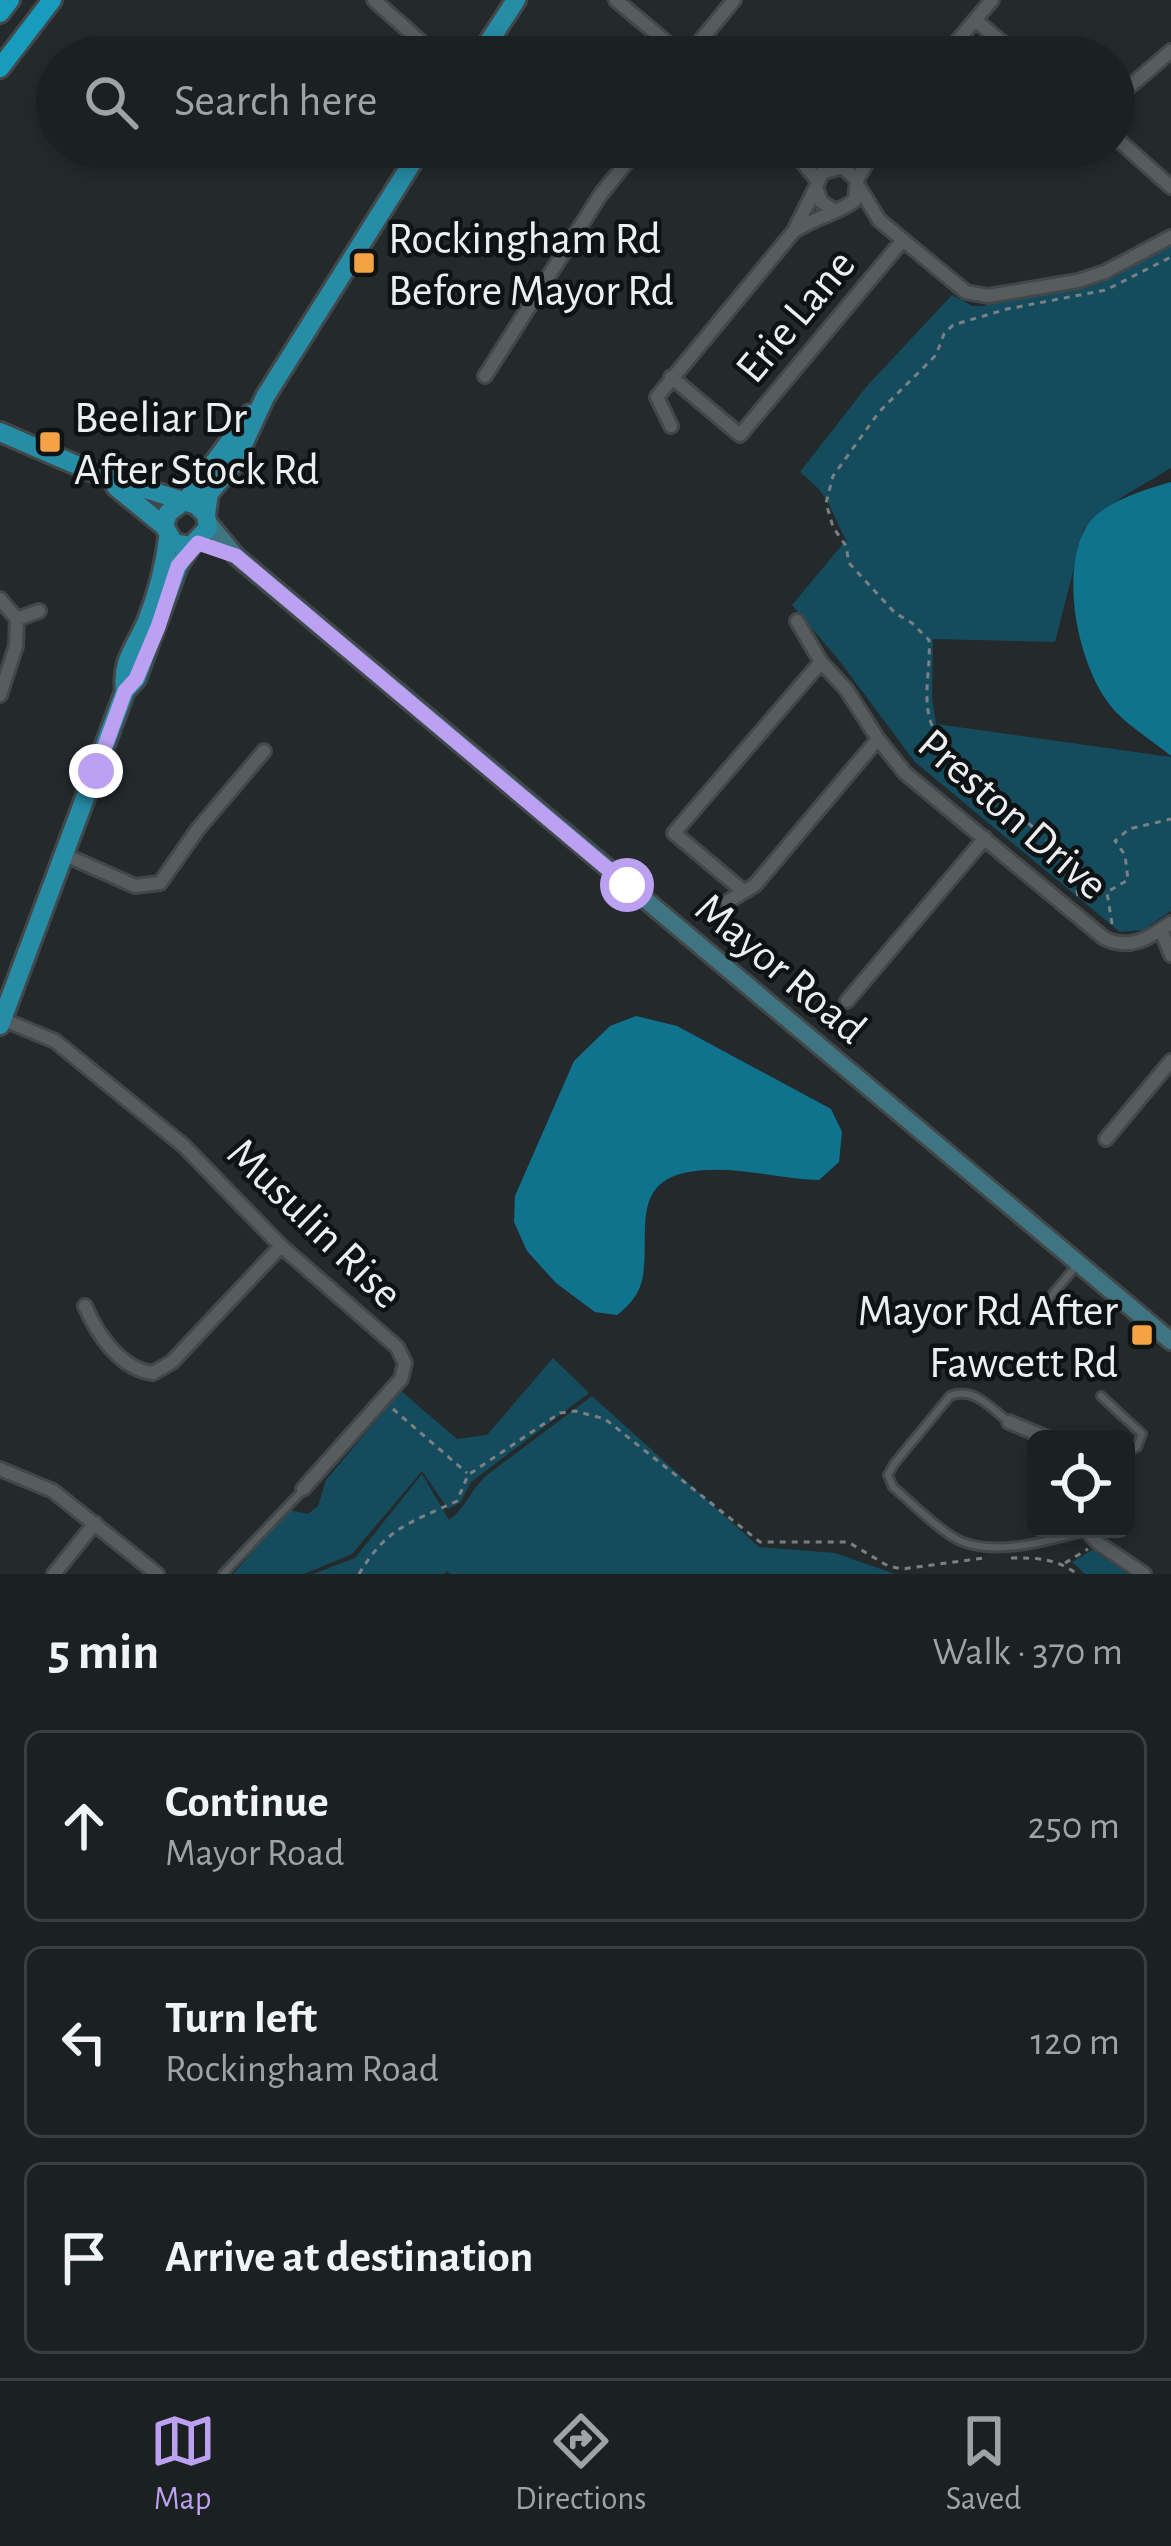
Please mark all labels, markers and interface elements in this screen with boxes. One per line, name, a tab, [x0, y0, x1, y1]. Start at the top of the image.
search box	[36, 36, 1135, 168]
icon: search	[78, 69, 144, 135]
text: Search here	[174, 79, 377, 124]
place label: Rockingham Rd Before Mayor Rd	[388, 217, 674, 314]
street label: Erie Lane	[728, 242, 864, 392]
marker: Rockingham Rd Before Mayor Rd	[351, 250, 377, 276]
place label: Beeliar Dr After Stock Rd	[74, 396, 319, 493]
marker: Beeliar Dr After Stock Rd	[37, 429, 63, 455]
street label: Preston Drive	[909, 721, 1116, 909]
route end	[69, 744, 123, 798]
route start	[600, 858, 654, 912]
street label: Mayor Road	[687, 885, 874, 1053]
street label: Musulin Rise	[218, 1130, 410, 1317]
place label: Mayor Rd After Fawcett Rd	[857, 1289, 1118, 1386]
marker: Mayor Rd After Fawcett Rd	[1129, 1322, 1155, 1348]
map controls	[1027, 1430, 1135, 1538]
button: locate	[1027, 1430, 1135, 1538]
text: 5 min	[48, 1627, 159, 1678]
text: Walk · 370 m	[932, 1633, 1123, 1672]
text: Continue	[165, 1780, 329, 1825]
icon: ahead	[51, 1793, 117, 1859]
text: 250 m	[1028, 1807, 1120, 1846]
text: Mayor Road	[165, 1834, 344, 1873]
text: Turn left	[165, 1996, 317, 2041]
icon: left	[51, 2009, 117, 2075]
text: 120 m	[1031, 2023, 1120, 2062]
text: Rockingham Road	[165, 2050, 439, 2089]
icon: arrive	[51, 2225, 117, 2291]
text: Arrive at destination	[165, 2235, 533, 2280]
tab: Map	[150, 2408, 216, 2520]
tab: Directions	[515, 2408, 646, 2520]
tab: Saved	[946, 2408, 1021, 2520]

